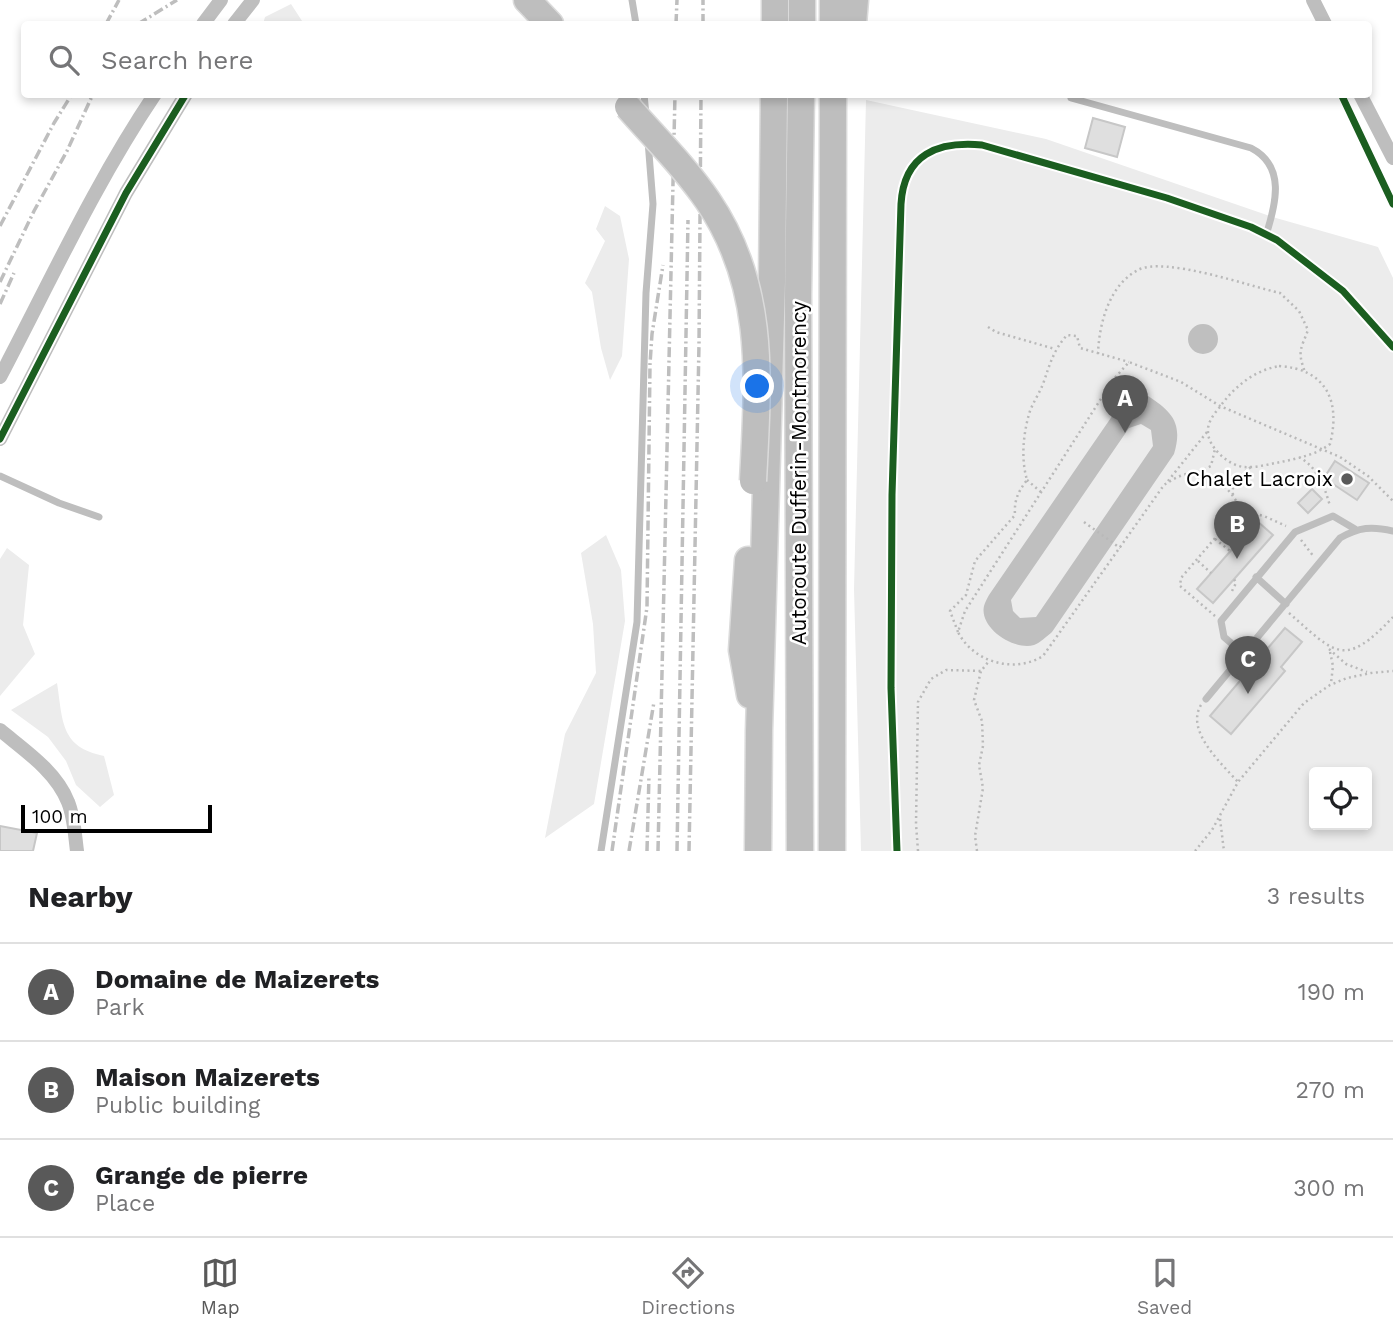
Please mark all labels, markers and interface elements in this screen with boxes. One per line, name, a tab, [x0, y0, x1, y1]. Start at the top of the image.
search box	[21, 21, 1372, 98]
icon: search	[45, 41, 83, 79]
text: Search here	[101, 45, 253, 75]
street label: Autoroute Dufferin-Montmorency	[786, 301, 811, 645]
your location	[740, 369, 774, 403]
pin: A	[1102, 375, 1148, 433]
place label: Chalet Lacroix	[1186, 466, 1333, 491]
marker: Chalet Lacroix	[1339, 471, 1355, 487]
pin: B	[1214, 501, 1260, 559]
pin: C	[1225, 636, 1271, 694]
map controls	[1309, 767, 1372, 830]
button: locate	[1309, 767, 1372, 830]
scale bar	[21, 802, 212, 834]
text: 100 m	[32, 805, 88, 828]
text: Nearby	[28, 879, 133, 914]
text: 3 results	[1267, 883, 1365, 910]
text: Domaine de Maizerets	[95, 964, 379, 994]
text: A	[43, 979, 59, 1006]
text: 190 m	[1298, 979, 1365, 1006]
text: Park	[95, 994, 144, 1021]
text: Maison Maizerets	[95, 1062, 320, 1092]
text: B	[43, 1077, 59, 1104]
text: 270 m	[1296, 1077, 1365, 1104]
text: Public building	[95, 1092, 260, 1119]
text: Grange de pierre	[95, 1160, 308, 1190]
text: C	[43, 1175, 59, 1202]
text: 300 m	[1293, 1175, 1365, 1202]
text: Place	[95, 1190, 155, 1217]
tab: Map	[201, 1254, 240, 1319]
tab: Directions	[641, 1254, 735, 1319]
tab: Saved	[1137, 1254, 1192, 1319]

